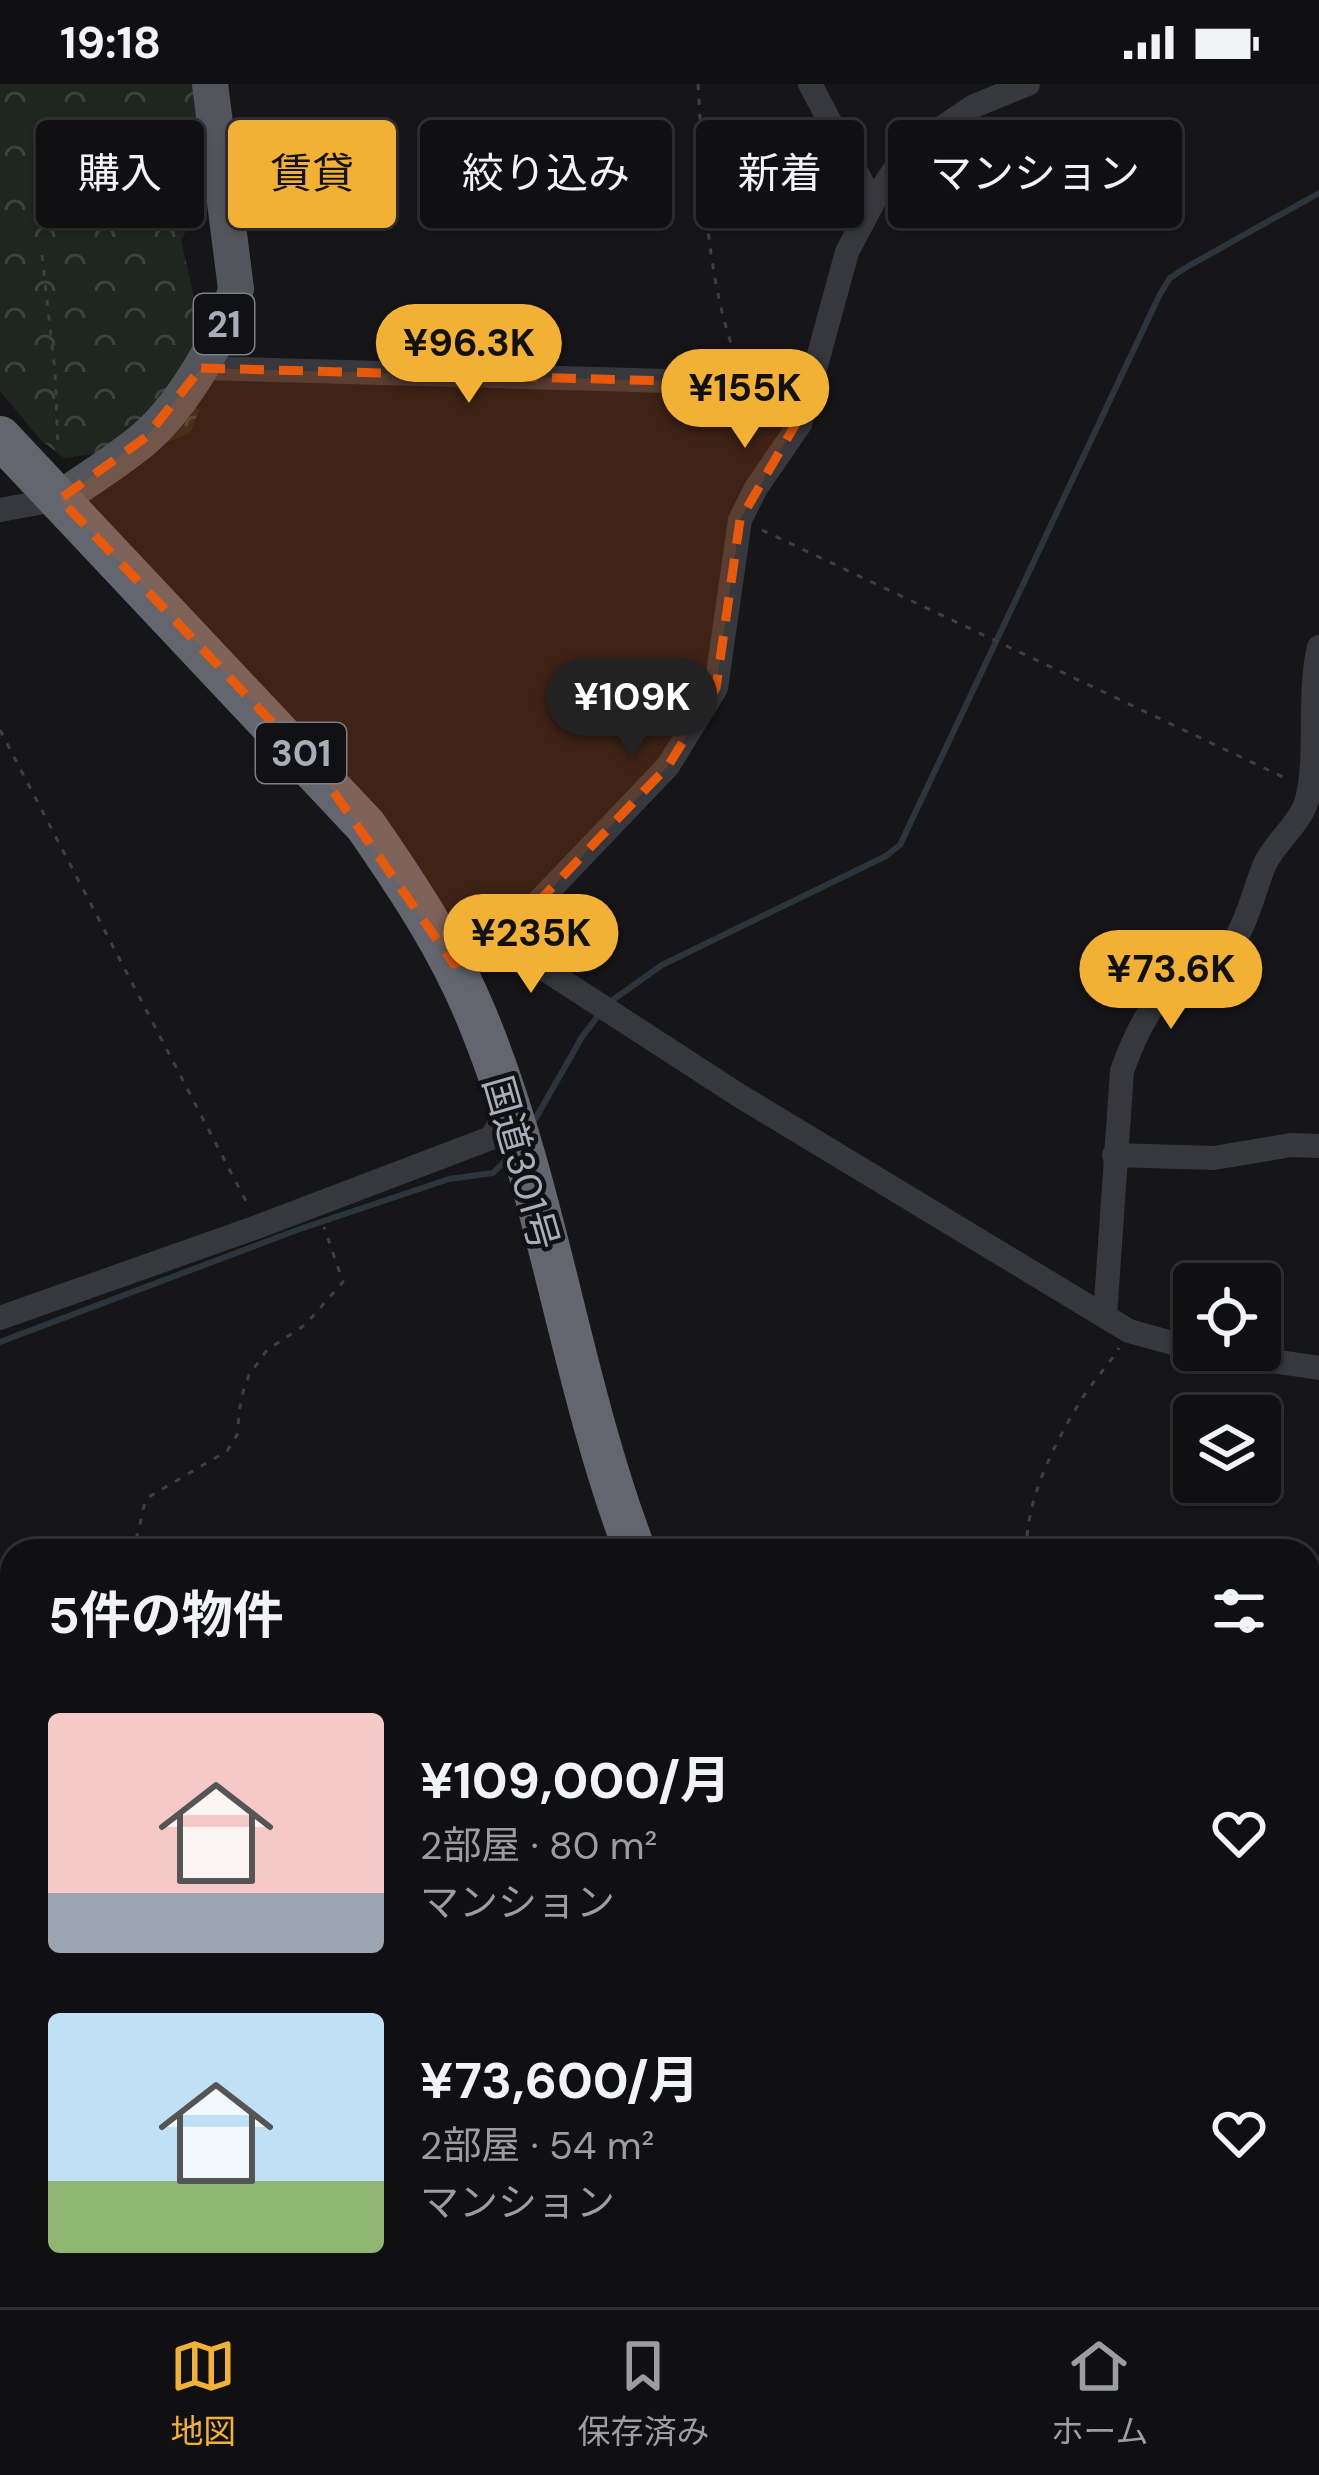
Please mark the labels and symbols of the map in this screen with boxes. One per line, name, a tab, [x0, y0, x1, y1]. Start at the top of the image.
road number: 21	[194, 294, 254, 354]
pin: ¥96.3K	[371, 304, 567, 406]
pin: ¥155K	[661, 349, 829, 451]
pin: ¥109K	[548, 658, 716, 760]
road number: 301	[256, 723, 346, 783]
pin: ¥235K	[447, 894, 615, 996]
pin: ¥73.6K	[1073, 930, 1269, 1032]
street label: 国道301号	[472, 1070, 570, 1256]

